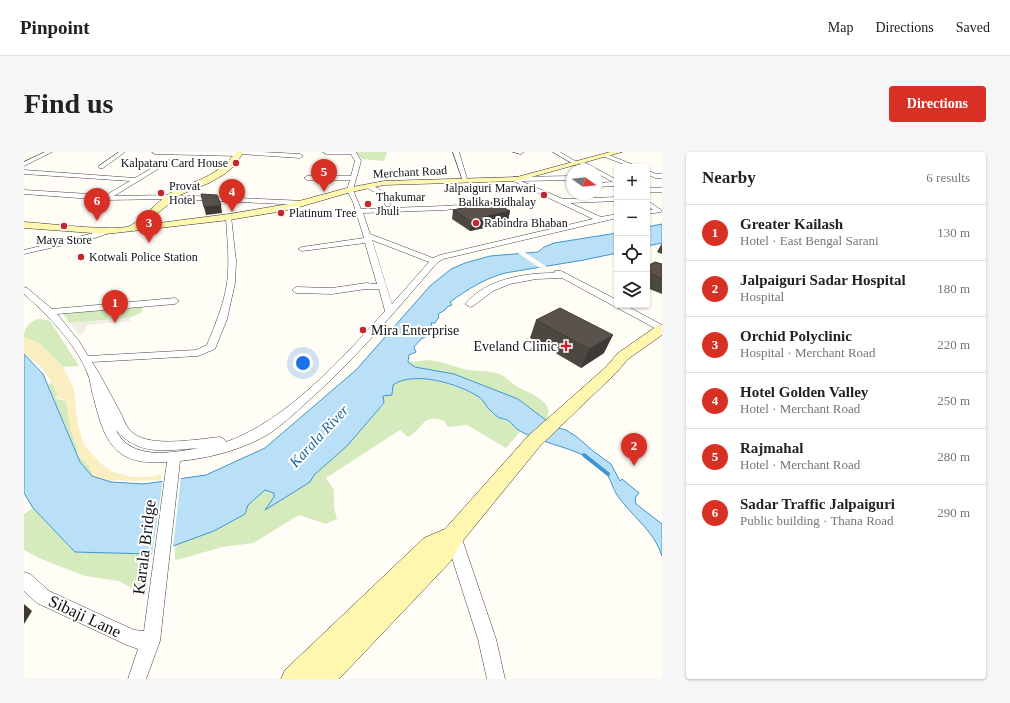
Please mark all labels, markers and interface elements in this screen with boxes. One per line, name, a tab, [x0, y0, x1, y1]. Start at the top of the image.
text: Pinpoint	[20, 17, 90, 38]
text: Map	[828, 20, 853, 35]
text: Directions	[875, 20, 934, 35]
text: Saved	[956, 20, 990, 35]
button: Directions	[889, 86, 986, 122]
text: Find us	[24, 88, 114, 119]
place label: Kalpataru Card House	[121, 156, 228, 170]
marker: Kalpataru Card House	[231, 158, 241, 168]
pin: 5	[311, 159, 337, 192]
street label: Merchant Road	[373, 163, 447, 181]
north arrow	[566, 164, 602, 200]
map controls	[614, 164, 650, 308]
button: +	[614, 164, 650, 200]
text: Nearby	[702, 168, 756, 187]
text: 6 results	[926, 170, 970, 185]
place label: Provat Hotel	[169, 179, 201, 207]
pin: 4	[219, 179, 245, 212]
place label: Jalpaiguri Marwari Balika Bidhalay	[444, 181, 537, 209]
pin: 6	[84, 188, 110, 221]
marker: Provat Hotel	[156, 188, 166, 198]
place label: Thakumar Jhuli	[376, 190, 425, 218]
marker: Jalpaiguri Marwari Balika Bidhalay	[539, 190, 549, 200]
marker: Thakumar Jhuli	[363, 199, 373, 209]
button: −	[614, 200, 650, 236]
place label: Platinum Tree	[289, 206, 357, 220]
marker: Platinum Tree	[276, 208, 286, 218]
pin: 3	[136, 210, 162, 243]
place label: Rabindra Bhaban	[484, 216, 568, 230]
text: Greater Kailash	[740, 216, 843, 232]
marker: Rabindra Bhaban	[471, 218, 481, 228]
marker: Maya Store	[59, 221, 69, 231]
text: 1	[712, 225, 718, 240]
text: 130 m	[937, 225, 970, 240]
place label: Maya Store	[36, 233, 92, 247]
text: Hotel · East Bengal Sarani	[740, 233, 879, 248]
button: locate	[614, 236, 650, 272]
place label: Kotwali Police Station	[89, 250, 198, 264]
marker: Kotwali Police Station	[76, 252, 86, 262]
button: layers	[614, 272, 650, 308]
text: Jalpaiguri Sadar Hospital	[740, 272, 906, 288]
text: 2	[712, 281, 718, 296]
text: 180 m	[937, 281, 970, 296]
text: Hospital	[740, 289, 784, 304]
pin: 1	[102, 290, 128, 323]
place label: Mira Enterprise	[371, 323, 459, 338]
marker: Mira Enterprise	[358, 325, 368, 335]
text: Orchid Polyclinic	[740, 328, 852, 344]
text: 3	[712, 337, 718, 352]
text: 220 m	[937, 337, 970, 352]
place label: Eveland Clinic	[473, 339, 557, 354]
marker: Eveland Clinic	[560, 340, 572, 352]
text: Hospital · Merchant Road	[740, 345, 875, 360]
your location	[293, 353, 313, 373]
text: Hotel Golden Valley	[740, 384, 868, 400]
text: 4	[712, 393, 718, 408]
text: 250 m	[937, 393, 970, 408]
text: Hotel · Merchant Road	[740, 401, 860, 416]
water label: Karala River	[286, 402, 352, 471]
pin: 2	[621, 433, 647, 466]
text: Rajmahal	[740, 440, 803, 456]
text: 5	[712, 449, 718, 464]
text: 280 m	[937, 449, 970, 464]
text: Hotel · Merchant Road	[740, 457, 860, 472]
text: Sadar Traffic Jalpaiguri	[740, 496, 895, 512]
street label: Karala Bridge	[129, 498, 160, 596]
text: 6	[712, 505, 718, 520]
text: 290 m	[937, 505, 970, 520]
text: Public building · Thana Road	[740, 513, 894, 528]
street label: Sibaji Lane	[45, 591, 124, 642]

